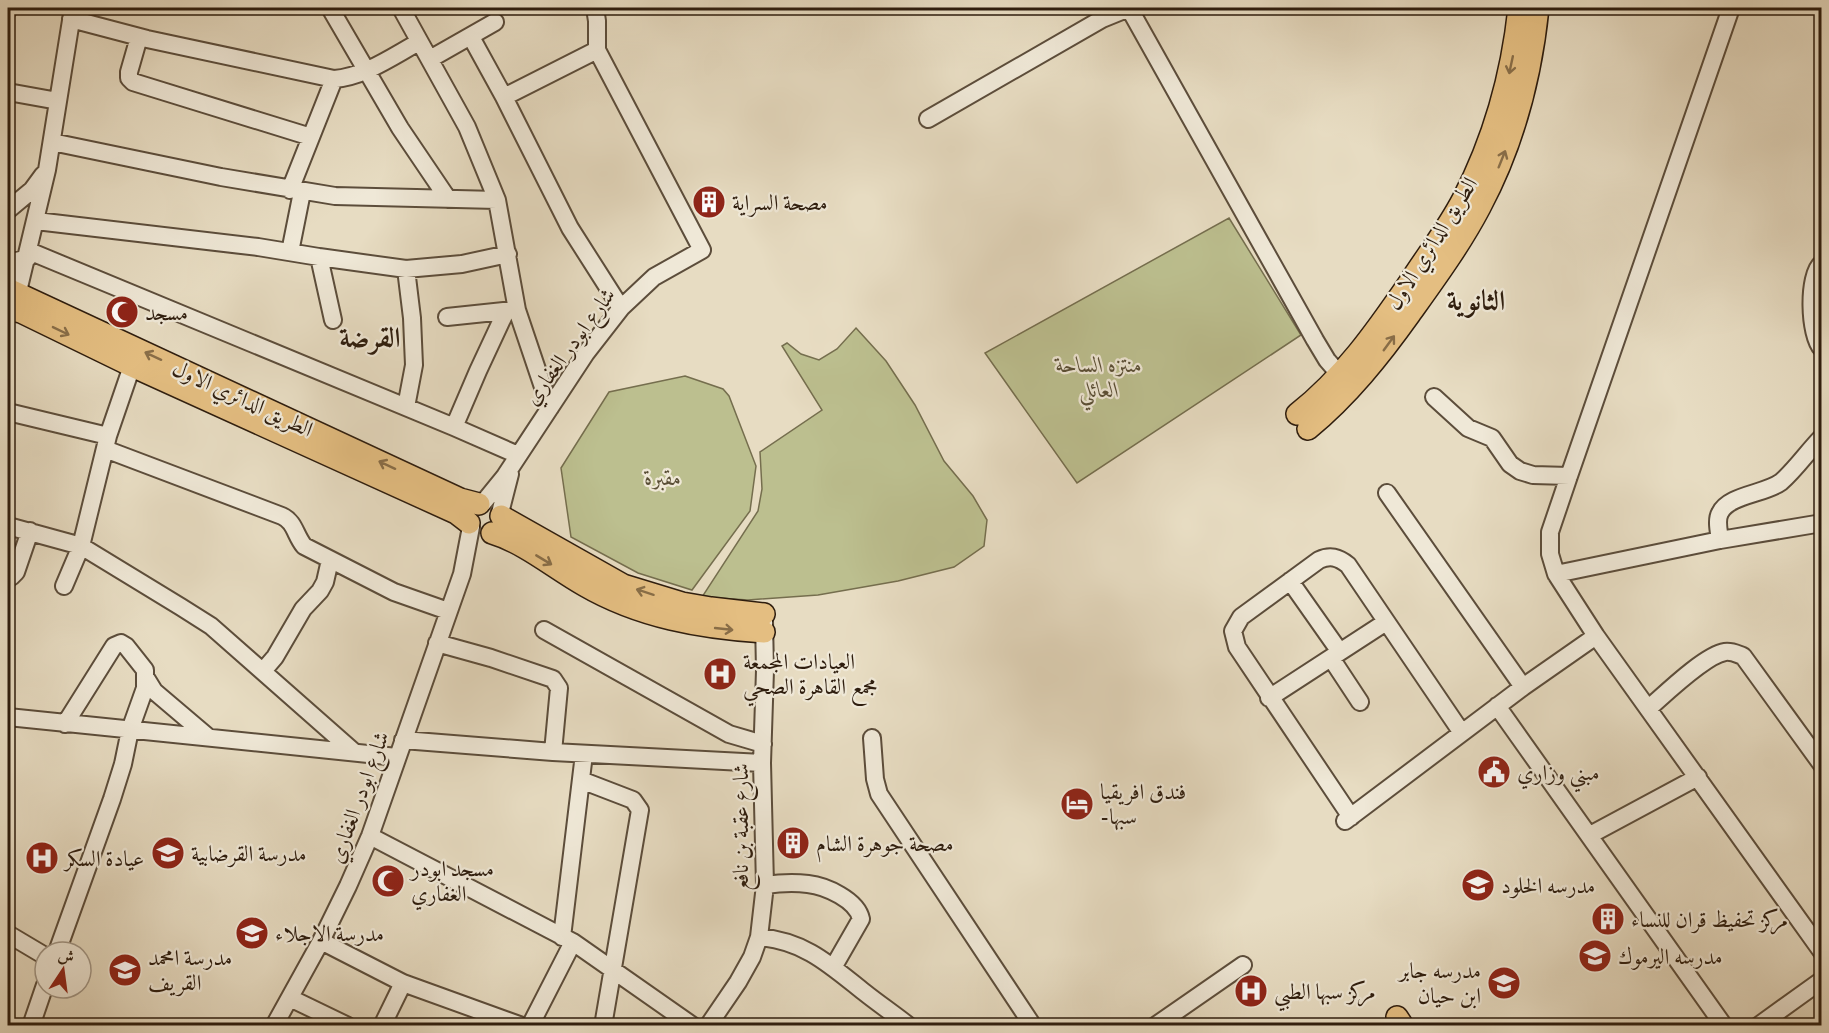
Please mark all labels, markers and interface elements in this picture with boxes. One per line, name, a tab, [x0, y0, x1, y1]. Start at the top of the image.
one-way arrow	[1504, 56, 1516, 75]
one-way arrow	[1497, 151, 1508, 169]
street label: الطريق الدائري الاول	[1380, 172, 1487, 317]
building icon: مصحة السراية	[691, 184, 727, 220]
place label: مصحة السراية	[732, 189, 828, 217]
street label: شارع ابودر الغفاري	[518, 282, 625, 413]
district label: الثانوية	[1447, 284, 1505, 319]
mosque icon: مسجد	[104, 294, 140, 330]
place label: مسجد	[145, 299, 188, 327]
district label: القرضة	[339, 321, 401, 356]
one-way arrow	[52, 325, 69, 337]
one-way arrow	[1383, 335, 1395, 351]
one-way arrow	[144, 350, 162, 362]
park label: منتزه الساحة العائلي	[1054, 351, 1142, 411]
street label: الطريق الدائري الاول	[167, 354, 317, 446]
one-way arrow	[378, 458, 396, 470]
park label: مقبرة	[643, 464, 682, 492]
one-way arrow	[535, 555, 552, 567]
one-way arrow	[636, 586, 655, 597]
one-way arrow	[713, 624, 733, 635]
place label: العيادات المجمعة مجمع القاهرة الصحي	[743, 648, 878, 707]
hospital icon: العيادات المجمعة مجمع القاهرة الصحي	[702, 656, 738, 692]
street label: شارع ابودر الغفاري	[322, 728, 400, 868]
public building icon: مبني وزاري	[1476, 754, 1512, 790]
place label: مبني وزاري	[1517, 759, 1600, 793]
street label: شارع عقبة بن نافع	[727, 763, 760, 891]
place label: فندق افريقيا -سبها	[1100, 778, 1186, 831]
hotel icon: فندق افريقيا -سبها	[1059, 786, 1095, 822]
building icon: مصحة جوهرة الشام	[775, 825, 811, 861]
place label: مصحة جوهرة الشام	[816, 830, 954, 863]
school or university icon: مدرسة القرضابية	[150, 835, 186, 871]
hospital icon: عيادة السكر	[24, 840, 60, 876]
place label: مدرسة القرضابية	[191, 840, 307, 868]
place label: عيادة السكر	[63, 845, 144, 873]
place label: مسجد ابودر الغفاري	[409, 855, 494, 911]
mosque icon: مسجد ابودر الغفاري	[370, 863, 406, 899]
school or university icon: مدرسه الخلود	[1460, 867, 1496, 903]
place label: مدرسه الخلود	[1501, 872, 1595, 900]
building icon: مركز تحفيظ قران للنساء	[1590, 901, 1626, 937]
place label: مركز تحفيظ قران للنساء	[1631, 906, 1788, 935]
school or university icon: مدرسة الاجلاء	[234, 915, 270, 951]
place label: مدرسة الاجلاء	[275, 920, 384, 948]
school or university icon: مدرسه اليرموك	[1577, 938, 1613, 974]
north arrow	[33, 940, 93, 1000]
place label: مدرسه اليرموك	[1618, 943, 1722, 971]
place label: مدرسة امحمد القريف	[148, 944, 232, 997]
text: ش	[56, 945, 76, 968]
school or university icon: مدرسة امحمد القريف	[107, 952, 143, 988]
place label: مدرسه جابر ابن حيان	[1397, 957, 1481, 1010]
school or university icon: مدرسه جابر ابن حيان	[1486, 965, 1522, 1001]
hospital icon: مركز سبها الطبي	[1233, 973, 1269, 1009]
place label: مركز سبها الطبي	[1274, 978, 1376, 1012]

